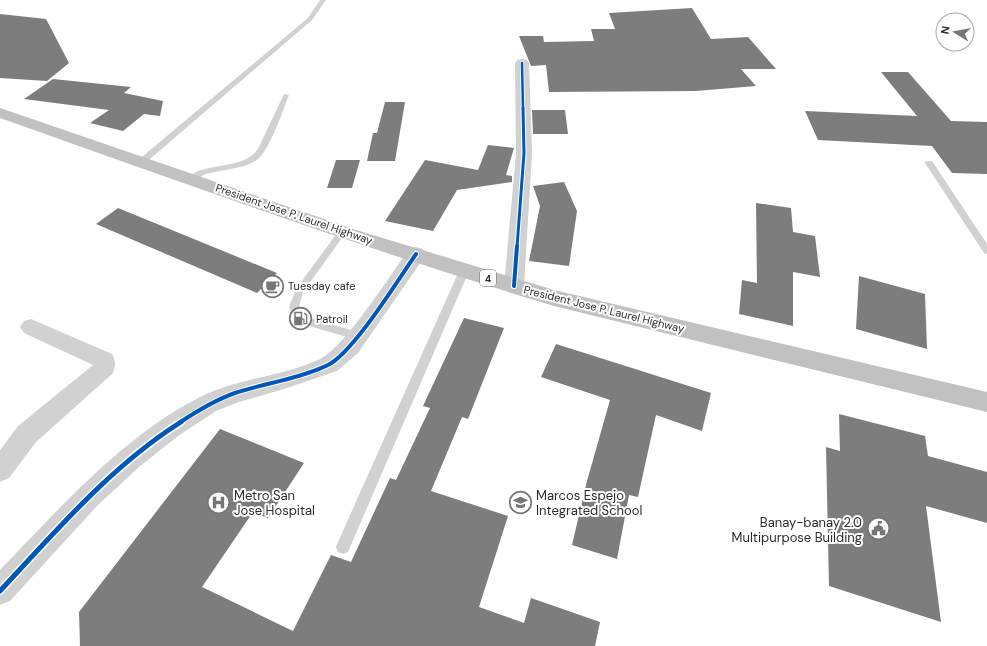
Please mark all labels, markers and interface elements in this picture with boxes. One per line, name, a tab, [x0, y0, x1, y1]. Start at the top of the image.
north arrow	[935, 12, 975, 52]
text: N	[938, 25, 953, 35]
street label: President Jose P. Laurel Highway	[214, 181, 374, 247]
road number: 4	[480, 270, 496, 286]
cafe icon: Tuesday cafe	[259, 273, 285, 299]
place label: Tuesday cafe	[288, 279, 356, 293]
street label: President Jose P. Laurel Highway	[522, 282, 686, 336]
fuel station icon: Patroil	[288, 306, 314, 332]
place label: Patroil	[316, 312, 348, 326]
place label: Metro San Jose Hospital	[234, 487, 315, 519]
place label: Marcos Espejo Integrated School	[536, 487, 642, 519]
hospital icon: Metro San Jose Hospital	[206, 489, 232, 515]
school or university icon: Marcos Espejo Integrated School	[507, 489, 533, 515]
place label: Banay-banay 2.0 Multipurpose Building	[732, 514, 862, 546]
public building icon: Banay-banay 2.0 Multipurpose Building	[865, 516, 891, 542]

